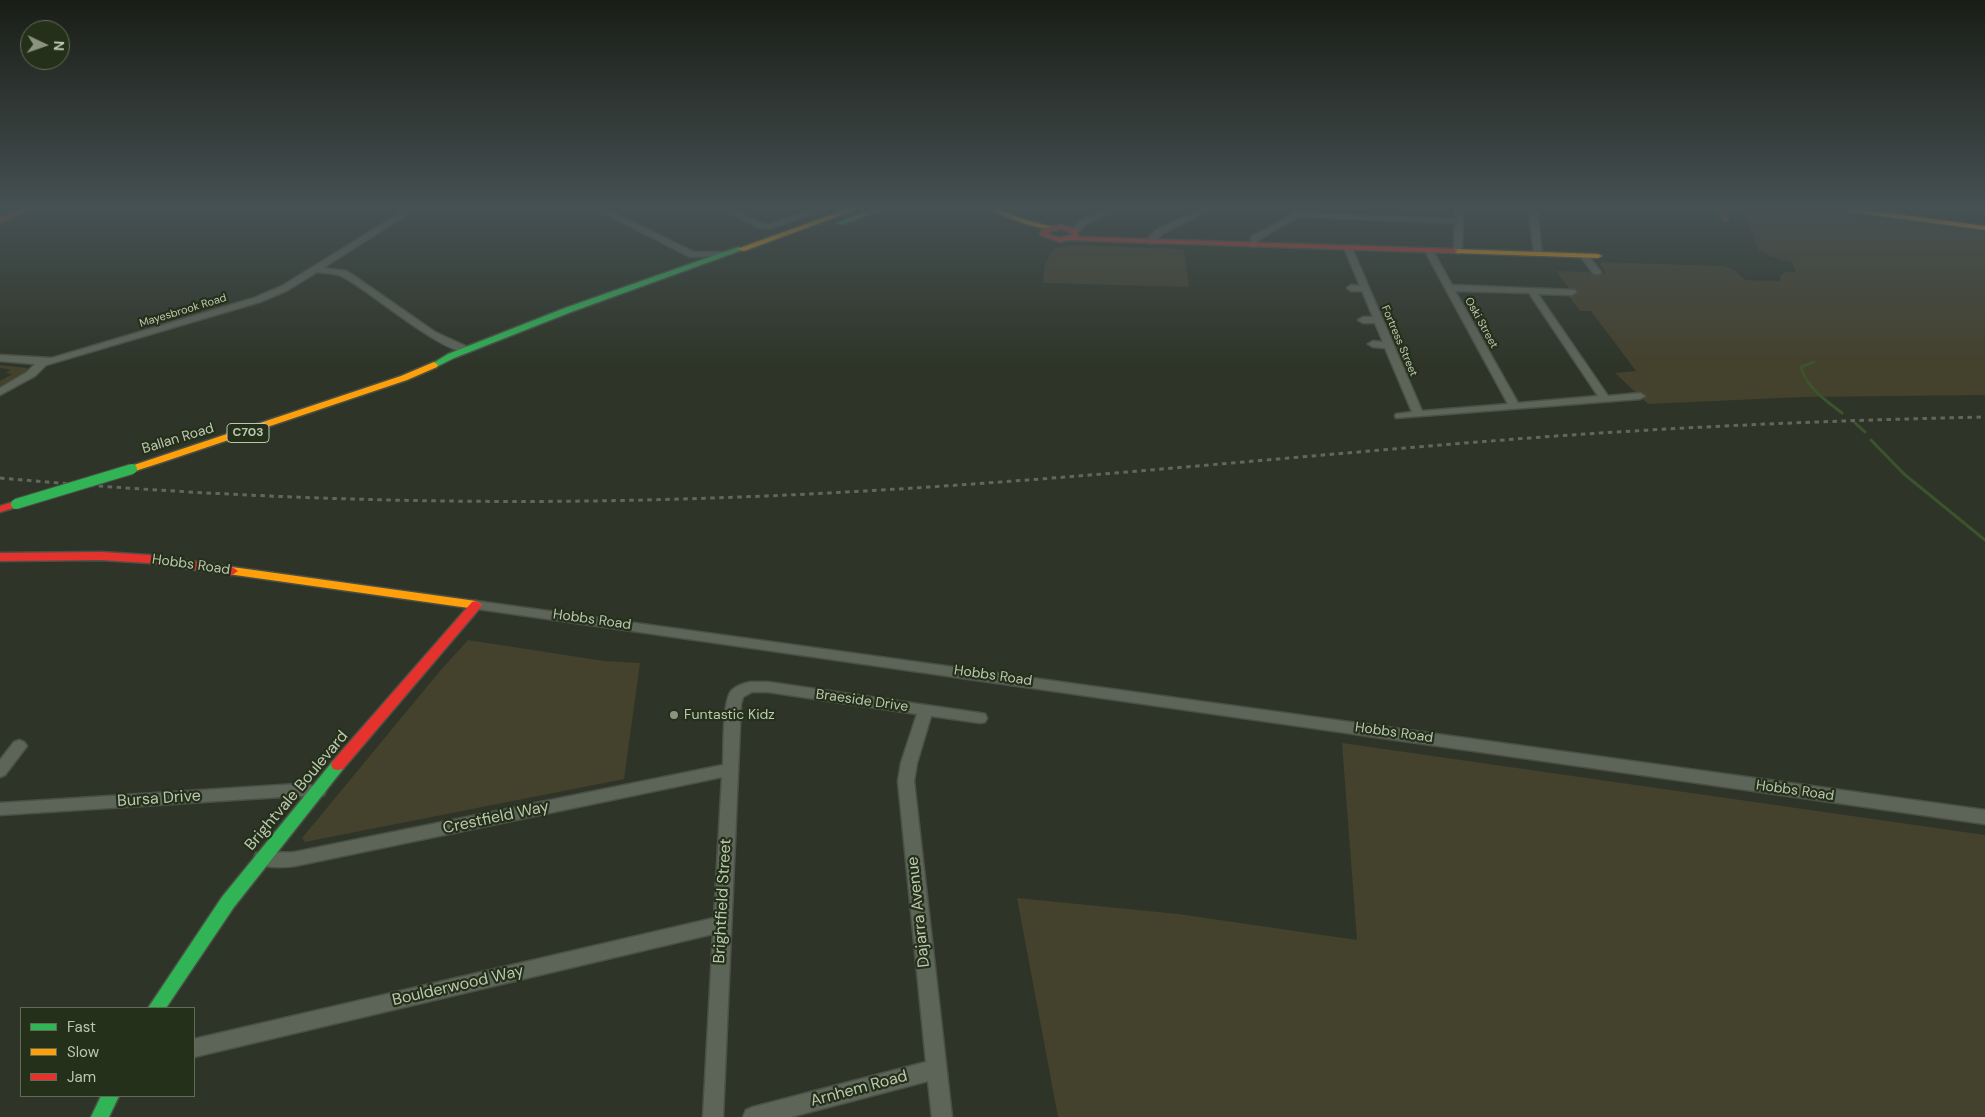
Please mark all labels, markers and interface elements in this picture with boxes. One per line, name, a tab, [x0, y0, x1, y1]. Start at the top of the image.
north arrow	[20, 20, 70, 70]
text: N	[50, 40, 68, 51]
street label: Mayesbrook Road	[138, 291, 228, 331]
street label: Oski Street	[1462, 295, 1500, 351]
street label: Fortress Street	[1378, 304, 1420, 378]
street label: Ballan Road	[140, 420, 216, 458]
road number: C703	[227, 423, 269, 442]
street label: Hobbs Road	[151, 551, 231, 579]
street label: Hobbs Road	[552, 606, 632, 634]
street label: Hobbs Road	[953, 662, 1033, 690]
street label: Braeside Drive	[815, 686, 909, 716]
place label: Funtastic Kidz	[684, 707, 775, 723]
marker: Funtastic Kidz	[668, 709, 680, 721]
street label: Hobbs Road	[1354, 719, 1434, 747]
street label: Brightvale Boulevard	[241, 727, 353, 855]
street label: Hobbs Road	[1755, 777, 1835, 805]
street label: Bursa Drive	[117, 787, 201, 811]
street label: Crestfield Way	[441, 797, 551, 839]
street label: Brightfield Street	[710, 838, 736, 964]
street label: Dajarra Avenue	[904, 856, 934, 968]
street label: Boulderwood Way	[390, 962, 526, 1010]
legend	[20, 1007, 195, 1097]
text: Fast	[67, 1017, 96, 1037]
text: Slow	[67, 1042, 99, 1062]
text: Jam	[67, 1067, 96, 1087]
street label: Arnhem Road	[808, 1067, 910, 1111]

